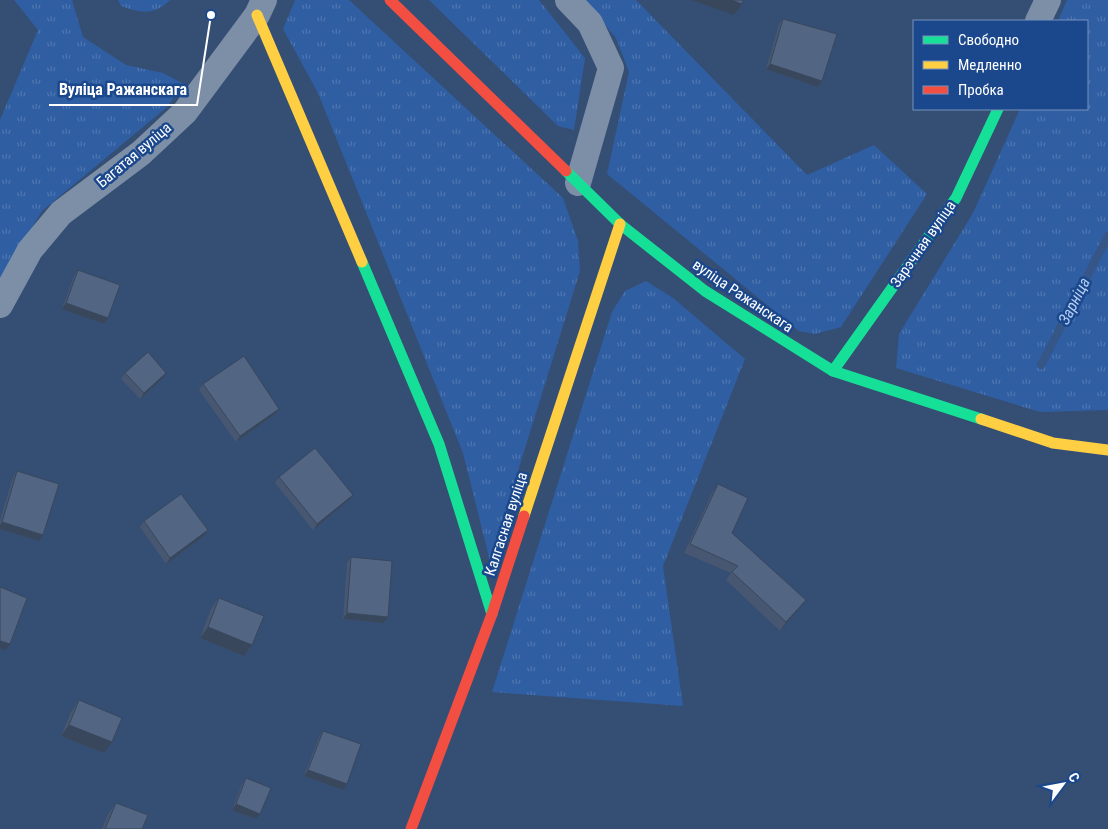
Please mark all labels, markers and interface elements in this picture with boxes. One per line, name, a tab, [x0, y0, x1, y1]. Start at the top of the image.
legend	[913, 20, 1088, 110]
text: Свободно	[958, 31, 1019, 49]
text: Медленно	[958, 56, 1022, 74]
callout: Вуліца Ражанскага	[49, 74, 197, 105]
text: Вуліца Ражанскага	[59, 80, 188, 99]
text: Пробка	[958, 81, 1004, 99]
street label: Багатая вуліца	[93, 119, 175, 191]
street label: Зарэчная вуліца	[886, 197, 960, 291]
street label: вуліца Ражанскага	[689, 256, 797, 336]
water label: Зарніца	[1054, 274, 1094, 328]
street label: Калгасная вуліца	[481, 470, 531, 578]
north arrow	[1038, 759, 1088, 809]
text: С	[1065, 769, 1083, 785]

